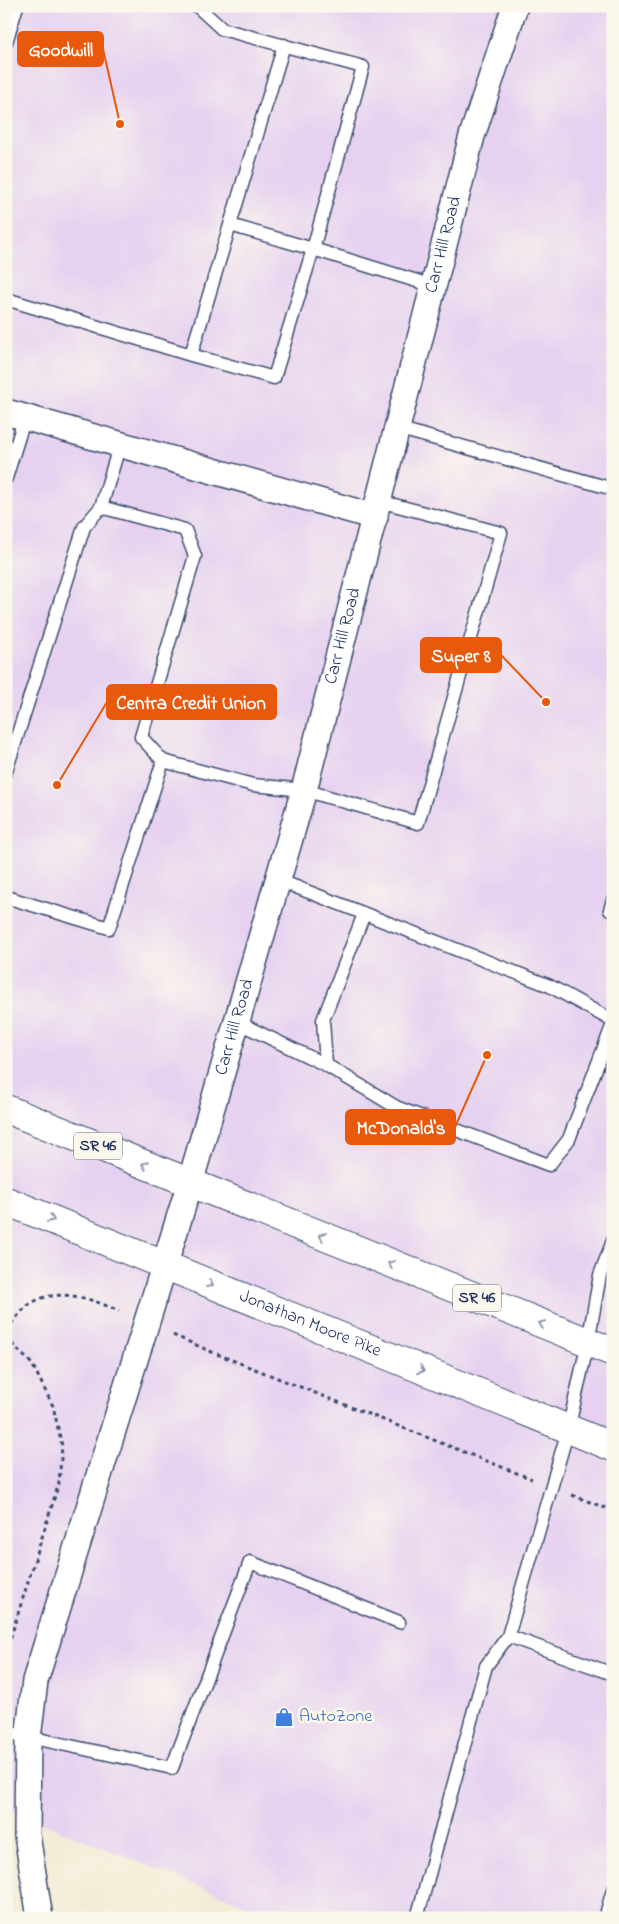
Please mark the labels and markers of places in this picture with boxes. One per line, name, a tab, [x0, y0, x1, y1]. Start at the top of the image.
callout: Goodwill	[18, 32, 103, 66]
callout: Super 8	[421, 638, 501, 672]
callout: Centra Credit Union	[107, 685, 276, 719]
callout: McDonald's	[346, 1110, 455, 1144]
place label: AutoZone	[299, 1704, 373, 1730]
shop icon: AutoZone	[273, 1706, 295, 1728]

